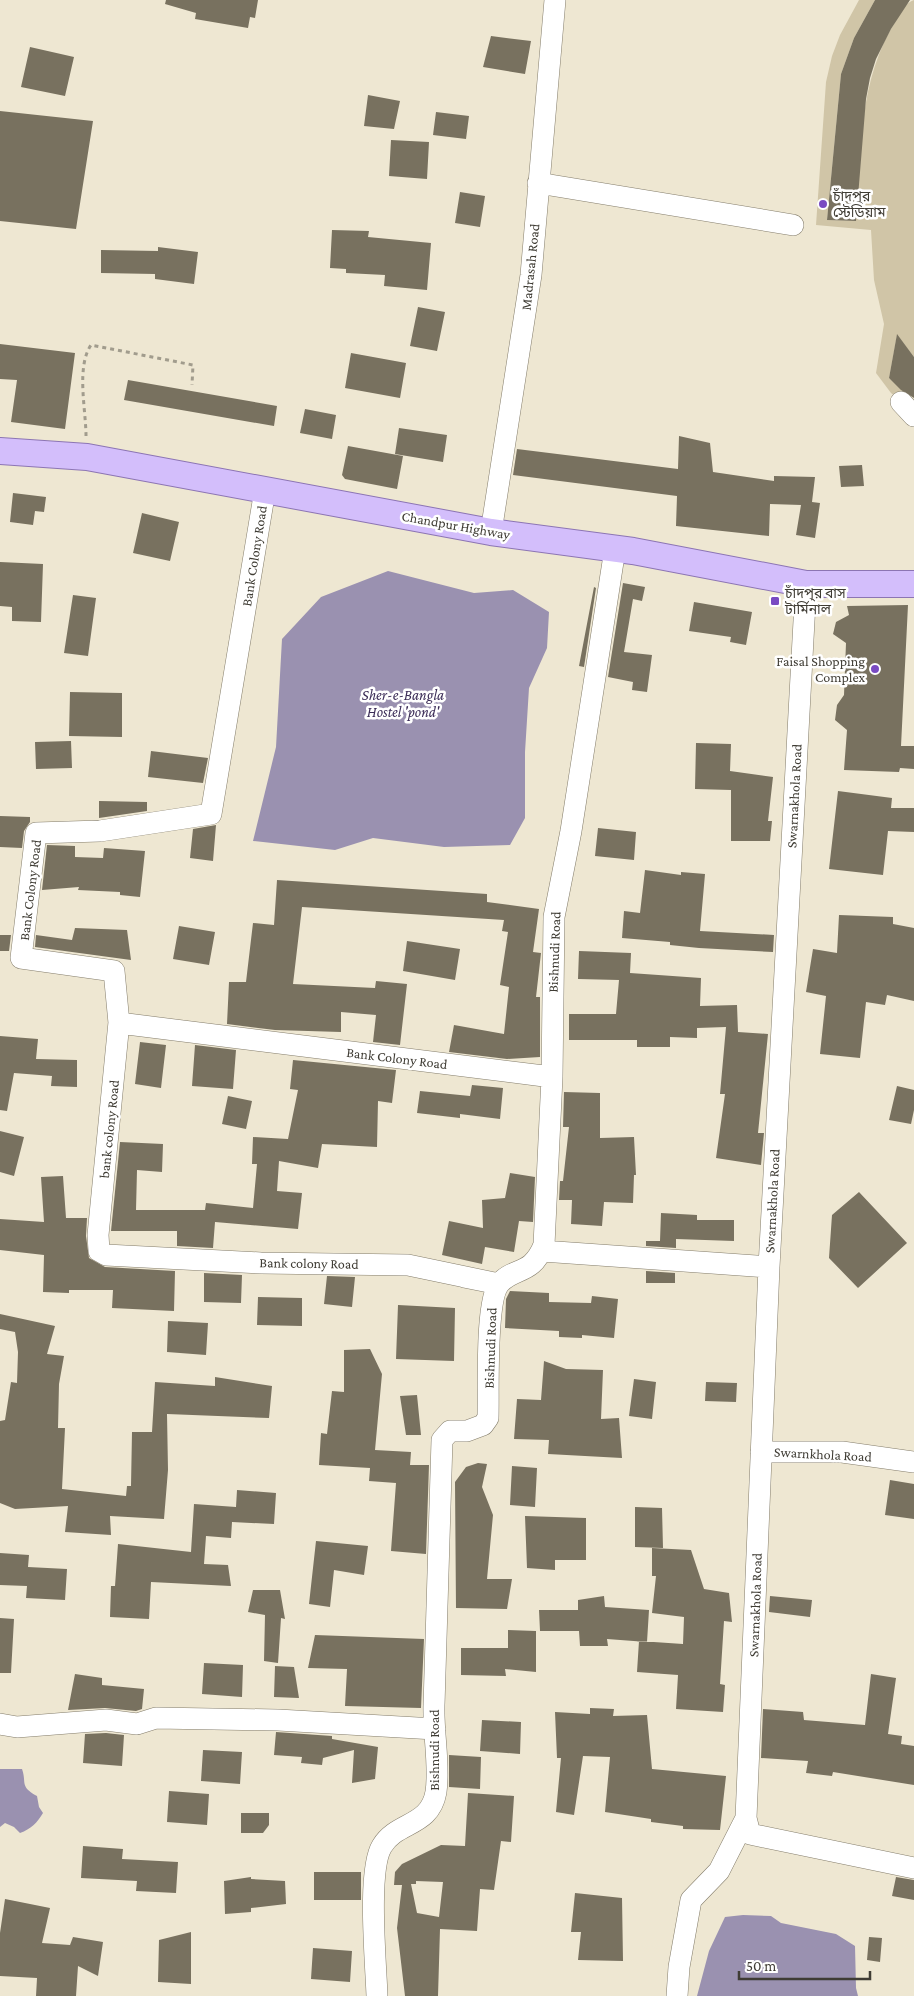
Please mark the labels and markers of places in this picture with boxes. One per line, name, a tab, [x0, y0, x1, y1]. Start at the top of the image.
place label: চাঁদপুর স্টেডিয়াম	[832, 187, 886, 220]
marker: চাঁদপুর স্টেডিয়াম	[817, 198, 829, 210]
place label: চাঁদপুর বাস টার্মিনাল	[784, 584, 846, 617]
marker: চাঁদপুর বাস টার্মিনাল	[769, 595, 781, 607]
place label: Faisal Shopping Complex	[776, 653, 865, 685]
marker: Faisal Shopping Complex	[869, 663, 881, 675]

